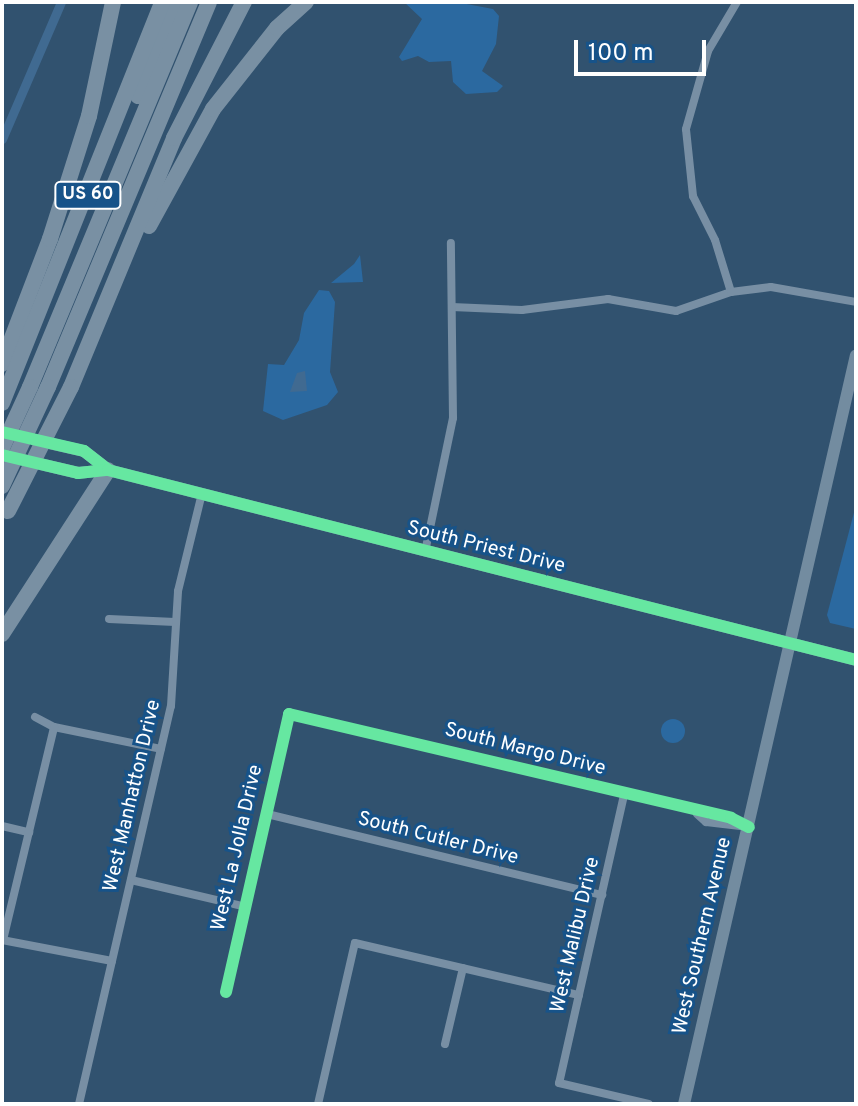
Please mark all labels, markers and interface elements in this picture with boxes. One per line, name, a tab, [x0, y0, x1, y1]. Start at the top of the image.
scale bar	[578, 24, 710, 74]
text: 100 m	[588, 39, 654, 69]
road number: US 60	[54, 181, 122, 209]
street label: South Priest Drive	[405, 517, 567, 579]
street label: West Manhatton Drive	[99, 698, 167, 894]
street label: South Margo Drive	[442, 718, 608, 782]
street label: West La Jolla Drive	[207, 762, 269, 934]
street label: South Cutler Drive	[355, 807, 521, 871]
street label: West Southern Avenue	[669, 835, 737, 1037]
street label: West Malibu Drive	[546, 855, 606, 1015]

